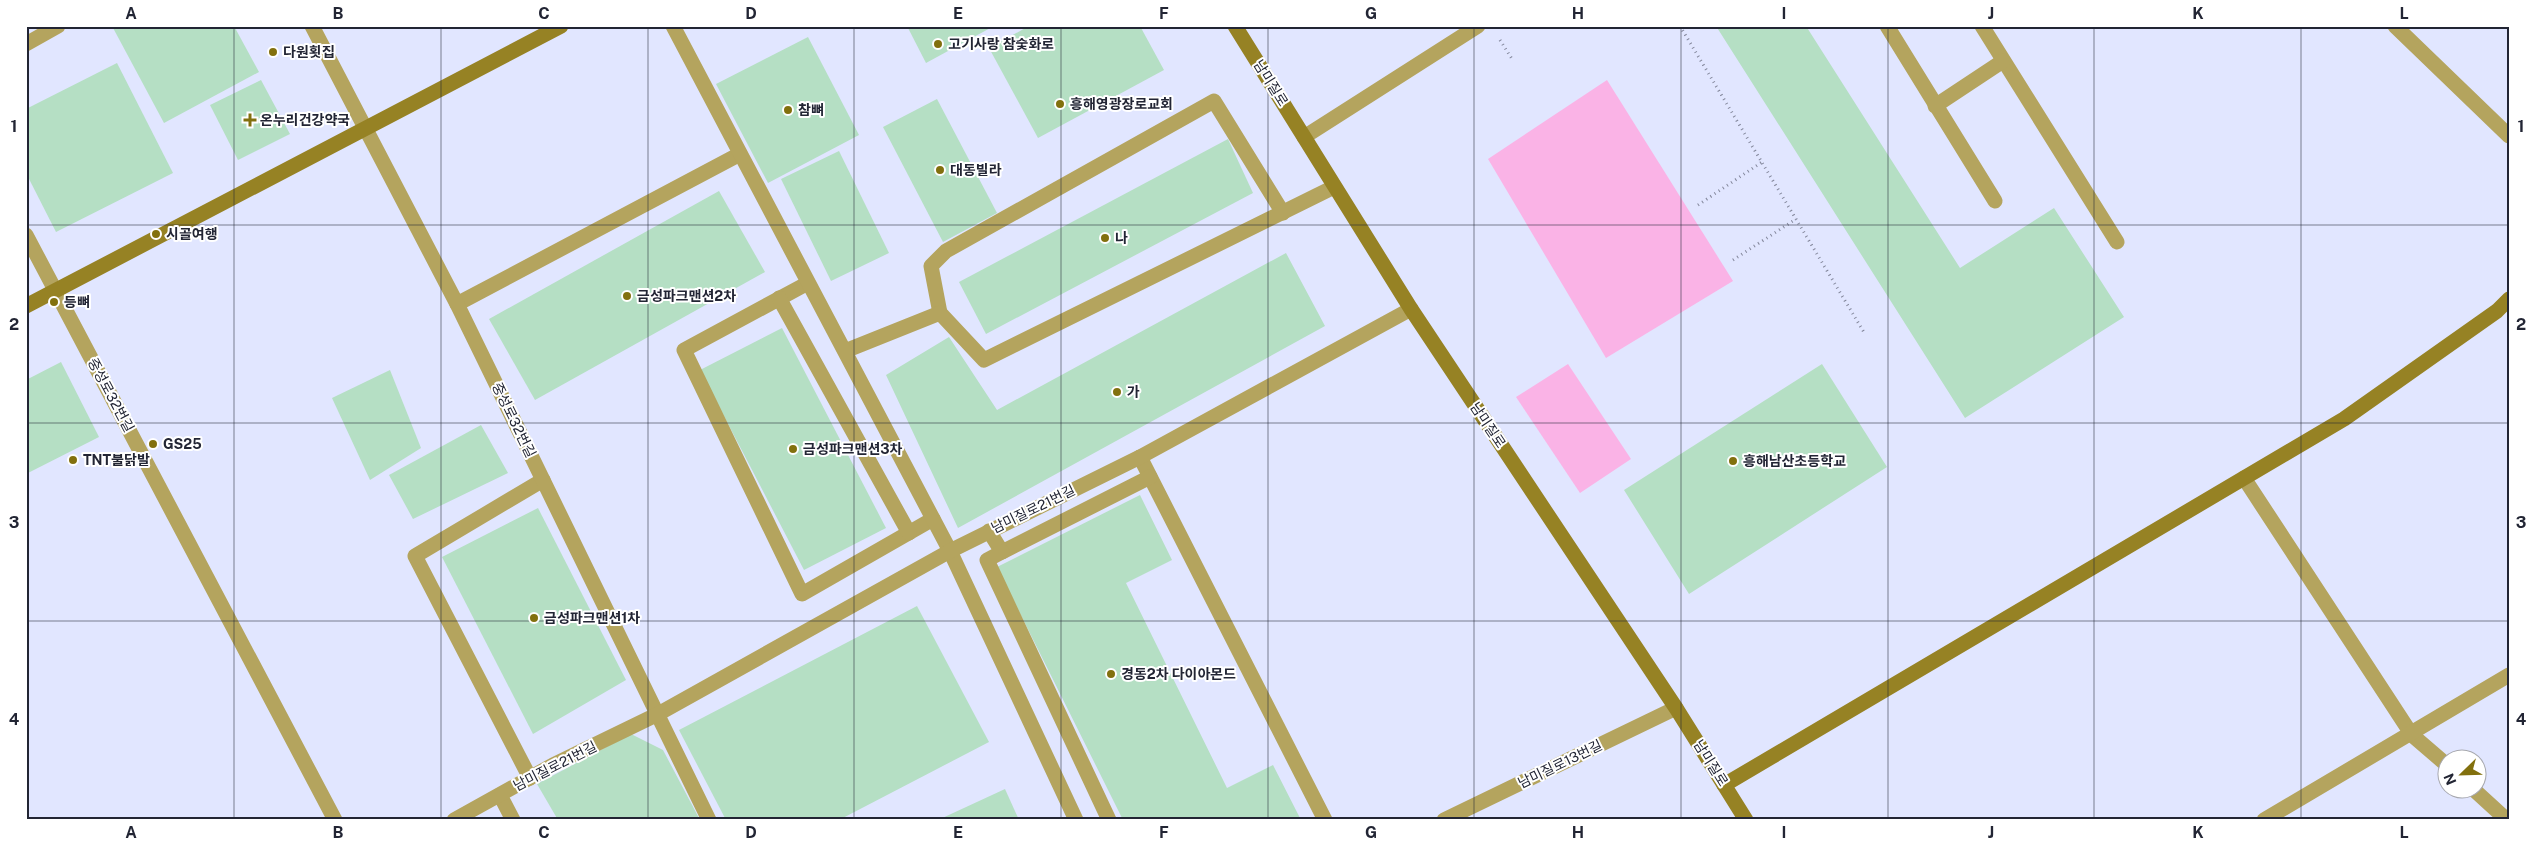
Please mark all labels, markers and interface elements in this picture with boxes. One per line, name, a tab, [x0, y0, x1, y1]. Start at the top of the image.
text: A	[125, 4, 137, 23]
text: B	[333, 4, 344, 23]
text: C	[538, 4, 550, 23]
text: D	[745, 4, 757, 23]
text: E	[953, 4, 963, 23]
text: F	[1159, 4, 1169, 23]
text: G	[1365, 4, 1377, 23]
text: H	[1572, 4, 1584, 23]
text: I	[1782, 4, 1786, 23]
text: J	[1988, 4, 1994, 23]
text: K	[2192, 4, 2204, 23]
text: L	[2399, 4, 2409, 23]
place label: 고기사랑 참숯화로	[948, 36, 1054, 52]
marker: 고기사랑 참숯화로	[932, 38, 944, 50]
place label: 다원횟집	[283, 44, 335, 60]
marker: 다원횟집	[267, 46, 279, 58]
street label: 남미질로	[1251, 57, 1291, 109]
place label: 흥해영광장로교회	[1070, 96, 1173, 112]
marker: 흥해영광장로교회	[1054, 98, 1066, 110]
place label: 참뼈	[798, 102, 824, 118]
marker: 참뼈	[782, 104, 794, 116]
place label: 온누리건강약국	[260, 112, 350, 128]
marker: 온누리건강약국	[244, 114, 256, 126]
text: 1	[11, 117, 17, 136]
text: 1	[2518, 117, 2524, 136]
place label: 대동빌라	[950, 162, 1002, 178]
marker: 대동빌라	[934, 164, 946, 176]
place label: 시골여행	[166, 226, 218, 242]
marker: 시골여행	[150, 228, 162, 240]
place label: 나	[1115, 230, 1128, 246]
marker: 나	[1099, 232, 1111, 244]
place label: 금성파크맨션2차	[637, 288, 736, 304]
marker: 금성파크맨션2차	[621, 290, 633, 302]
place label: 등뼈	[64, 294, 90, 310]
marker: 등뼈	[48, 296, 60, 308]
text: 2	[9, 315, 19, 334]
text: 2	[2516, 315, 2526, 334]
street label: 중성로32번길	[85, 355, 137, 435]
street label: 중성로32번길	[489, 380, 539, 460]
place label: 가	[1127, 384, 1140, 400]
marker: 가	[1111, 386, 1123, 398]
street label: 남미질로	[1467, 399, 1509, 451]
place label: GS25	[163, 436, 202, 452]
marker: GS25	[147, 438, 159, 450]
place label: 금성파크맨션3차	[803, 441, 903, 457]
marker: 금성파크맨션3차	[787, 443, 799, 455]
place label: TNT불닭발	[83, 452, 150, 468]
place label: 흥해남산초등학교	[1743, 453, 1846, 469]
marker: TNT불닭발	[67, 454, 79, 466]
marker: 흥해남산초등학교	[1727, 455, 1739, 467]
street label: 남미질로21번길	[988, 482, 1078, 536]
text: 3	[9, 513, 19, 532]
text: 3	[2516, 513, 2526, 532]
place label: 금성파크맨션1차	[544, 610, 640, 626]
marker: 금성파크맨션1차	[528, 612, 540, 624]
place label: 경동2차 다이아몬드	[1121, 666, 1236, 682]
marker: 경동2차 다이아몬드	[1105, 668, 1117, 680]
text: 4	[9, 710, 20, 729]
text: 4	[2516, 710, 2527, 729]
street label: 남미질로13번길	[1515, 737, 1605, 791]
street label: 남미질로	[1691, 737, 1731, 789]
street label: 남미질로21번길	[511, 738, 599, 794]
north arrow	[2438, 748, 2488, 798]
text: N	[2441, 771, 2460, 787]
text: A	[125, 823, 137, 842]
text: B	[333, 823, 344, 842]
text: C	[538, 823, 550, 842]
text: D	[745, 823, 757, 842]
text: E	[953, 823, 963, 842]
text: F	[1159, 823, 1169, 842]
text: G	[1365, 823, 1377, 842]
text: H	[1572, 823, 1584, 842]
text: I	[1782, 823, 1786, 842]
text: J	[1988, 823, 1994, 842]
text: K	[2192, 823, 2204, 842]
text: L	[2399, 823, 2409, 842]

